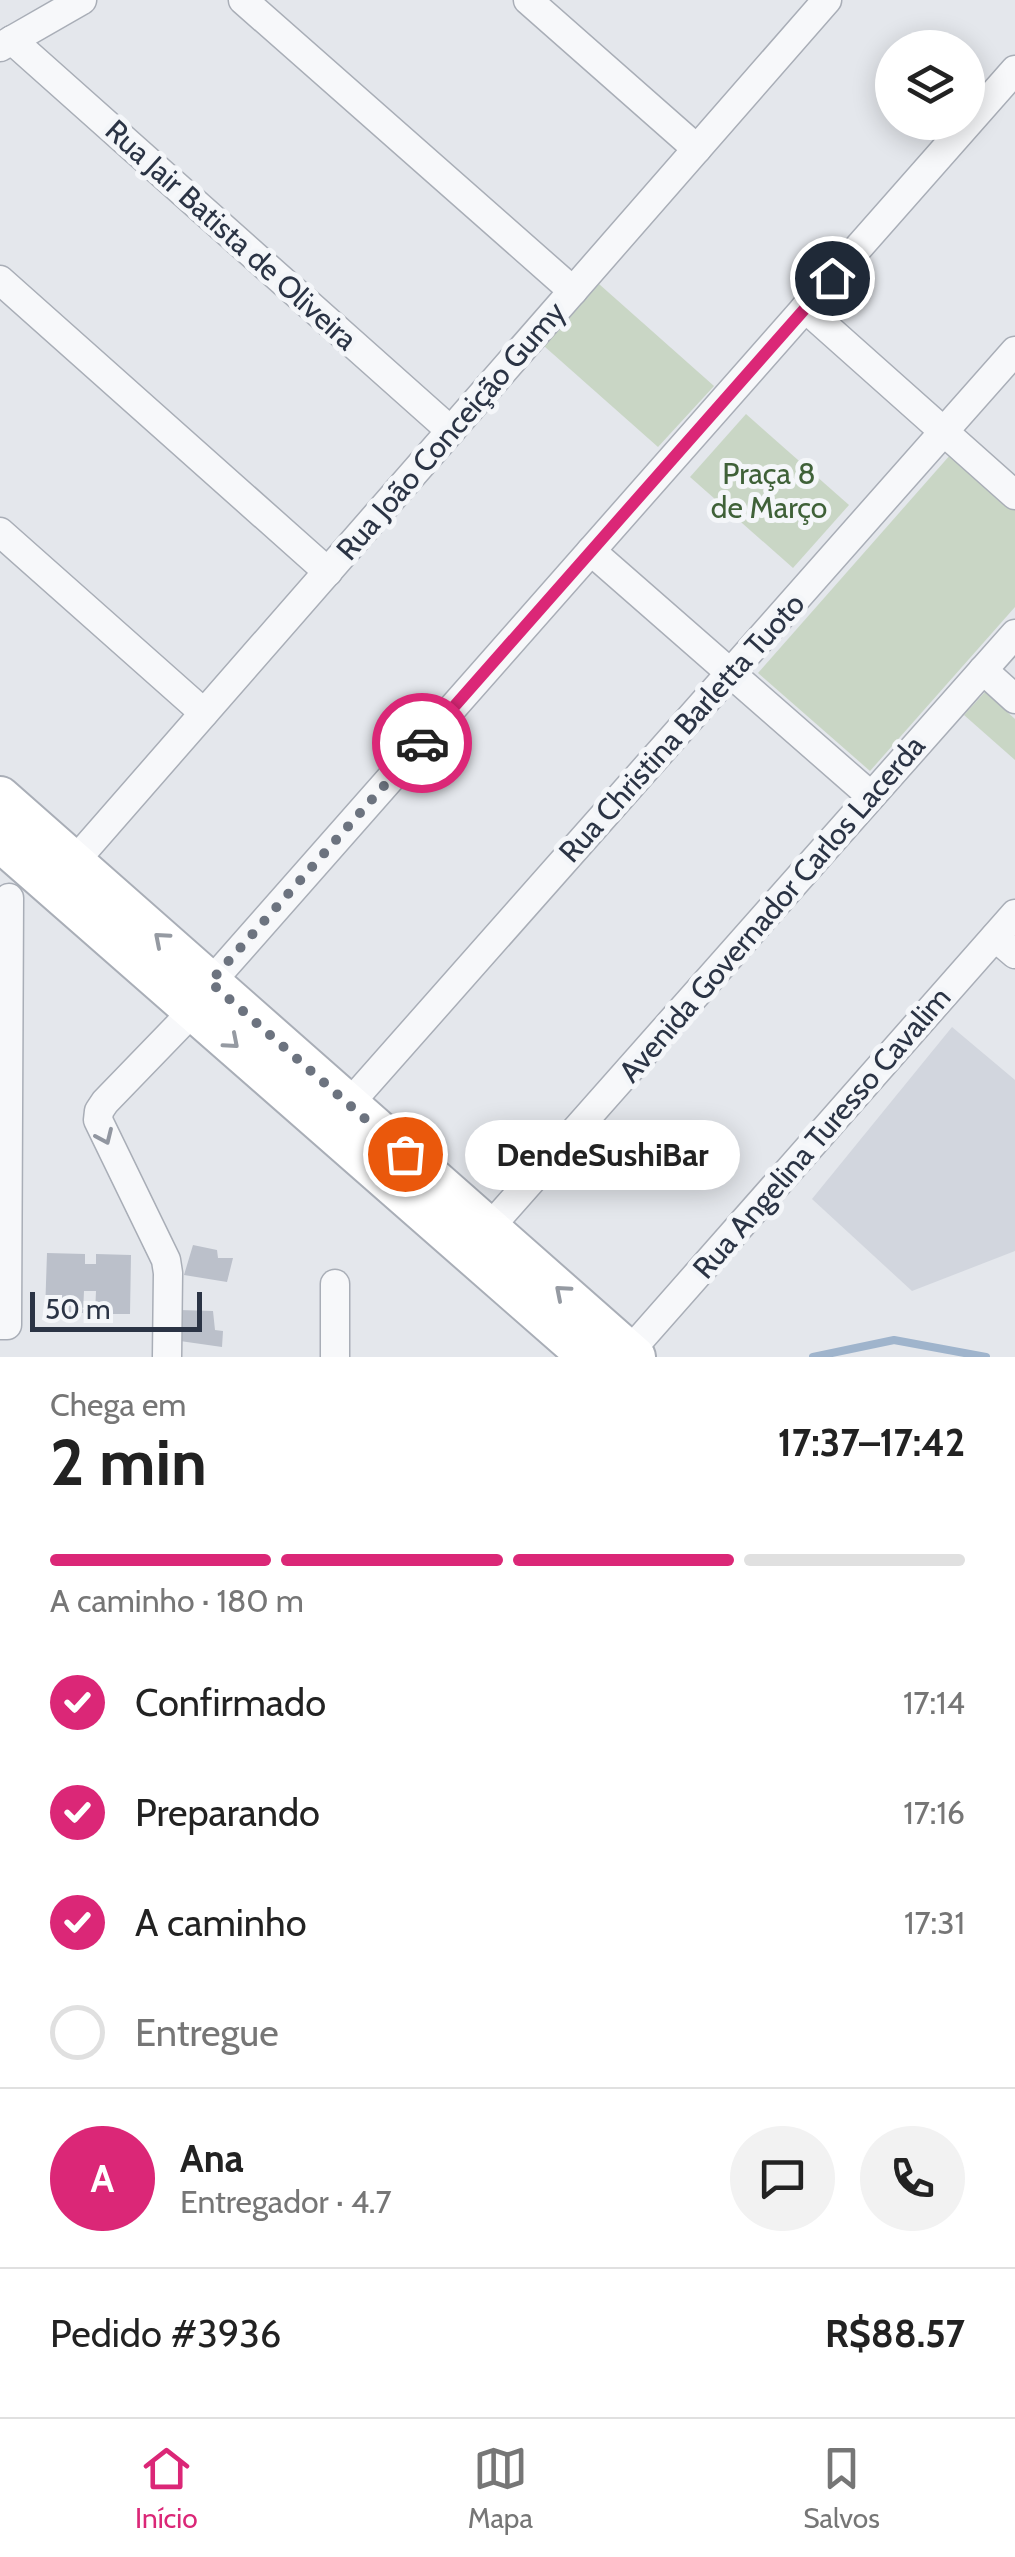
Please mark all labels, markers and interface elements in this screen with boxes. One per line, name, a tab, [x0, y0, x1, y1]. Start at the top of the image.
map controls	[875, 30, 985, 140]
button: layers	[875, 30, 985, 140]
street label: Rua Jair Batista de Oliveira	[98, 112, 365, 358]
pin	[790, 236, 875, 321]
icon: home	[805, 251, 860, 306]
street label: Rua João Conceição Gumy	[328, 294, 573, 568]
park label: Praça 8 de Março	[711, 455, 827, 526]
street label: Rua Christina Barletta Tuoto	[551, 585, 812, 870]
courier	[372, 693, 472, 793]
icon: car	[395, 716, 450, 771]
street label: Avenida Governador Carlos Lacerda	[611, 727, 933, 1090]
one-way arrow	[154, 932, 173, 950]
street label: Rua Angelina Turesso Cavalim	[685, 979, 958, 1286]
one-way arrow	[220, 1031, 239, 1049]
pin	[363, 1112, 448, 1197]
callout: DendeSushiBar	[465, 1119, 740, 1189]
one-way arrow	[93, 1127, 113, 1145]
icon: bag	[378, 1127, 433, 1182]
text: DendeSushiBar	[496, 1135, 709, 1174]
one-way arrow	[555, 1286, 574, 1304]
scale bar	[30, 1287, 202, 1332]
text: 50 m	[45, 1292, 111, 1326]
text: Chega em	[50, 1385, 186, 1424]
text: 17:37–17:42	[778, 1419, 965, 1466]
text: 2 min	[50, 1422, 207, 1501]
text: A caminho · 180 m	[50, 1581, 304, 1620]
icon: check	[50, 1675, 105, 1730]
text: Confirmado	[135, 1679, 326, 1726]
text: 17:14	[903, 1683, 965, 1722]
icon: check	[50, 1785, 105, 1840]
text: Preparando	[135, 1789, 320, 1836]
text: 17:16	[903, 1793, 965, 1832]
icon: check	[50, 1895, 105, 1950]
text: A caminho	[135, 1899, 307, 1946]
text: 17:31	[904, 1903, 965, 1942]
text: Entregue	[135, 2009, 279, 2056]
button: chat	[730, 2126, 835, 2231]
button: phone	[860, 2126, 965, 2231]
text: Ana	[180, 2135, 244, 2182]
text: A	[91, 2155, 114, 2202]
text: Entregador · 4.7	[180, 2182, 392, 2221]
text: Pedido #3936	[50, 2310, 281, 2357]
text: R$88.57	[825, 2310, 965, 2357]
tab: Início	[135, 2441, 198, 2535]
tab: Mapa	[468, 2441, 533, 2535]
tab: Salvos	[803, 2441, 880, 2535]

